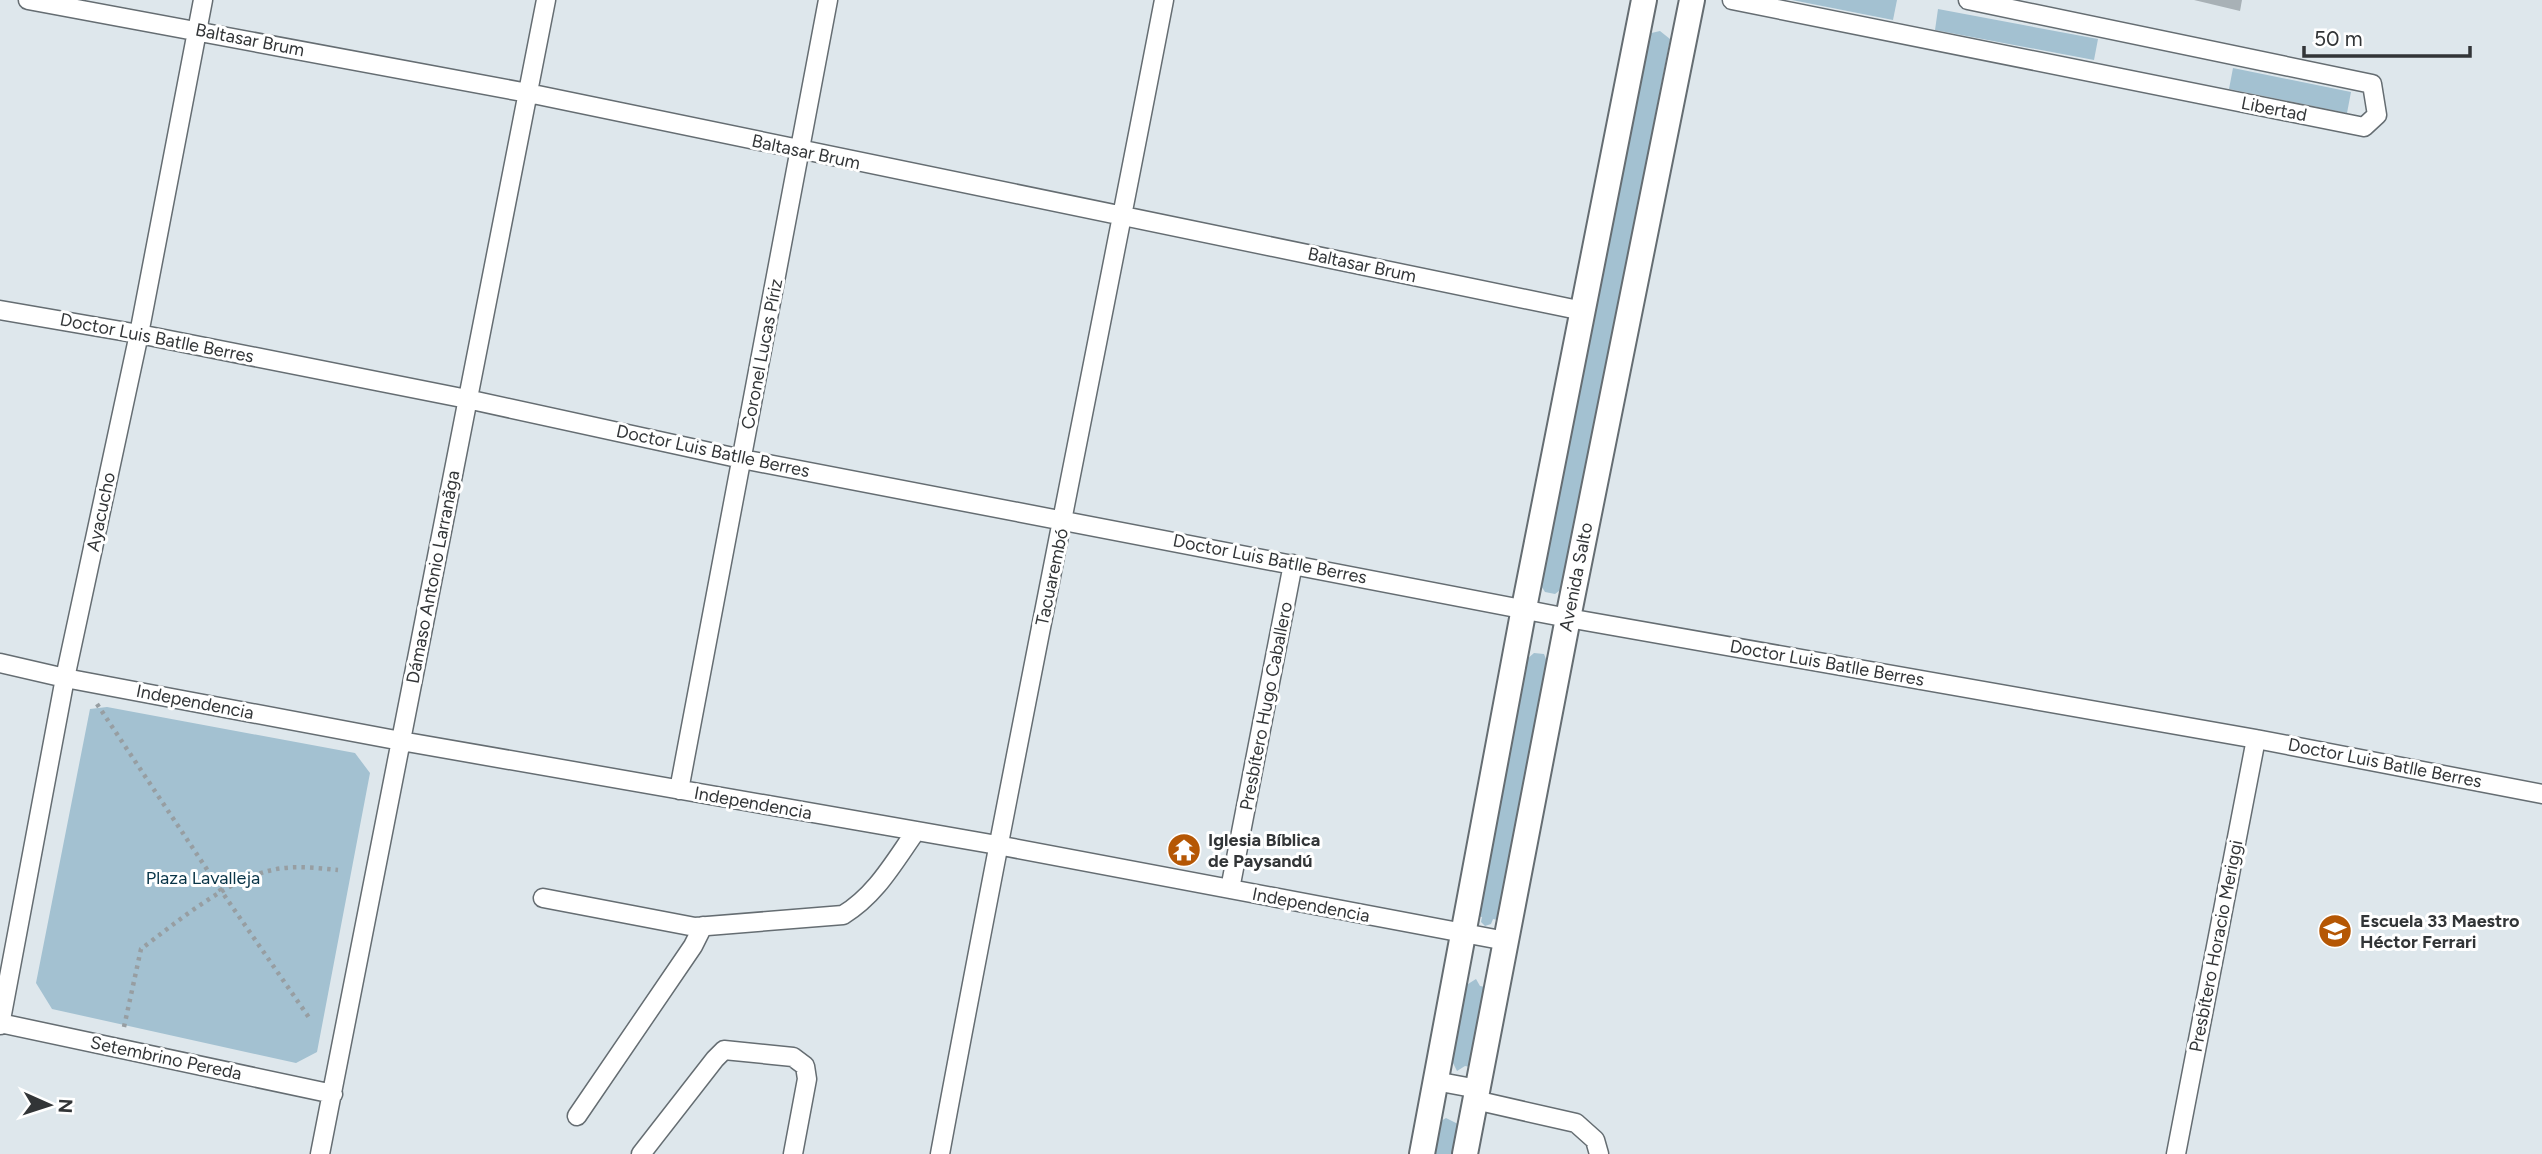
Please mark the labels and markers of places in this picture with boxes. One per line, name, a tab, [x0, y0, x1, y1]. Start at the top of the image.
place label: Iglesia Bíblica de Paysandú	[1208, 829, 1320, 872]
temple icon: Iglesia Bíblica de Paysandú	[1165, 831, 1203, 869]
place label: Escuela 33 Maestro Héctor Ferrari	[2360, 910, 2520, 953]
school or university icon: Escuela 33 Maestro Héctor Ferrari	[2316, 912, 2354, 950]

